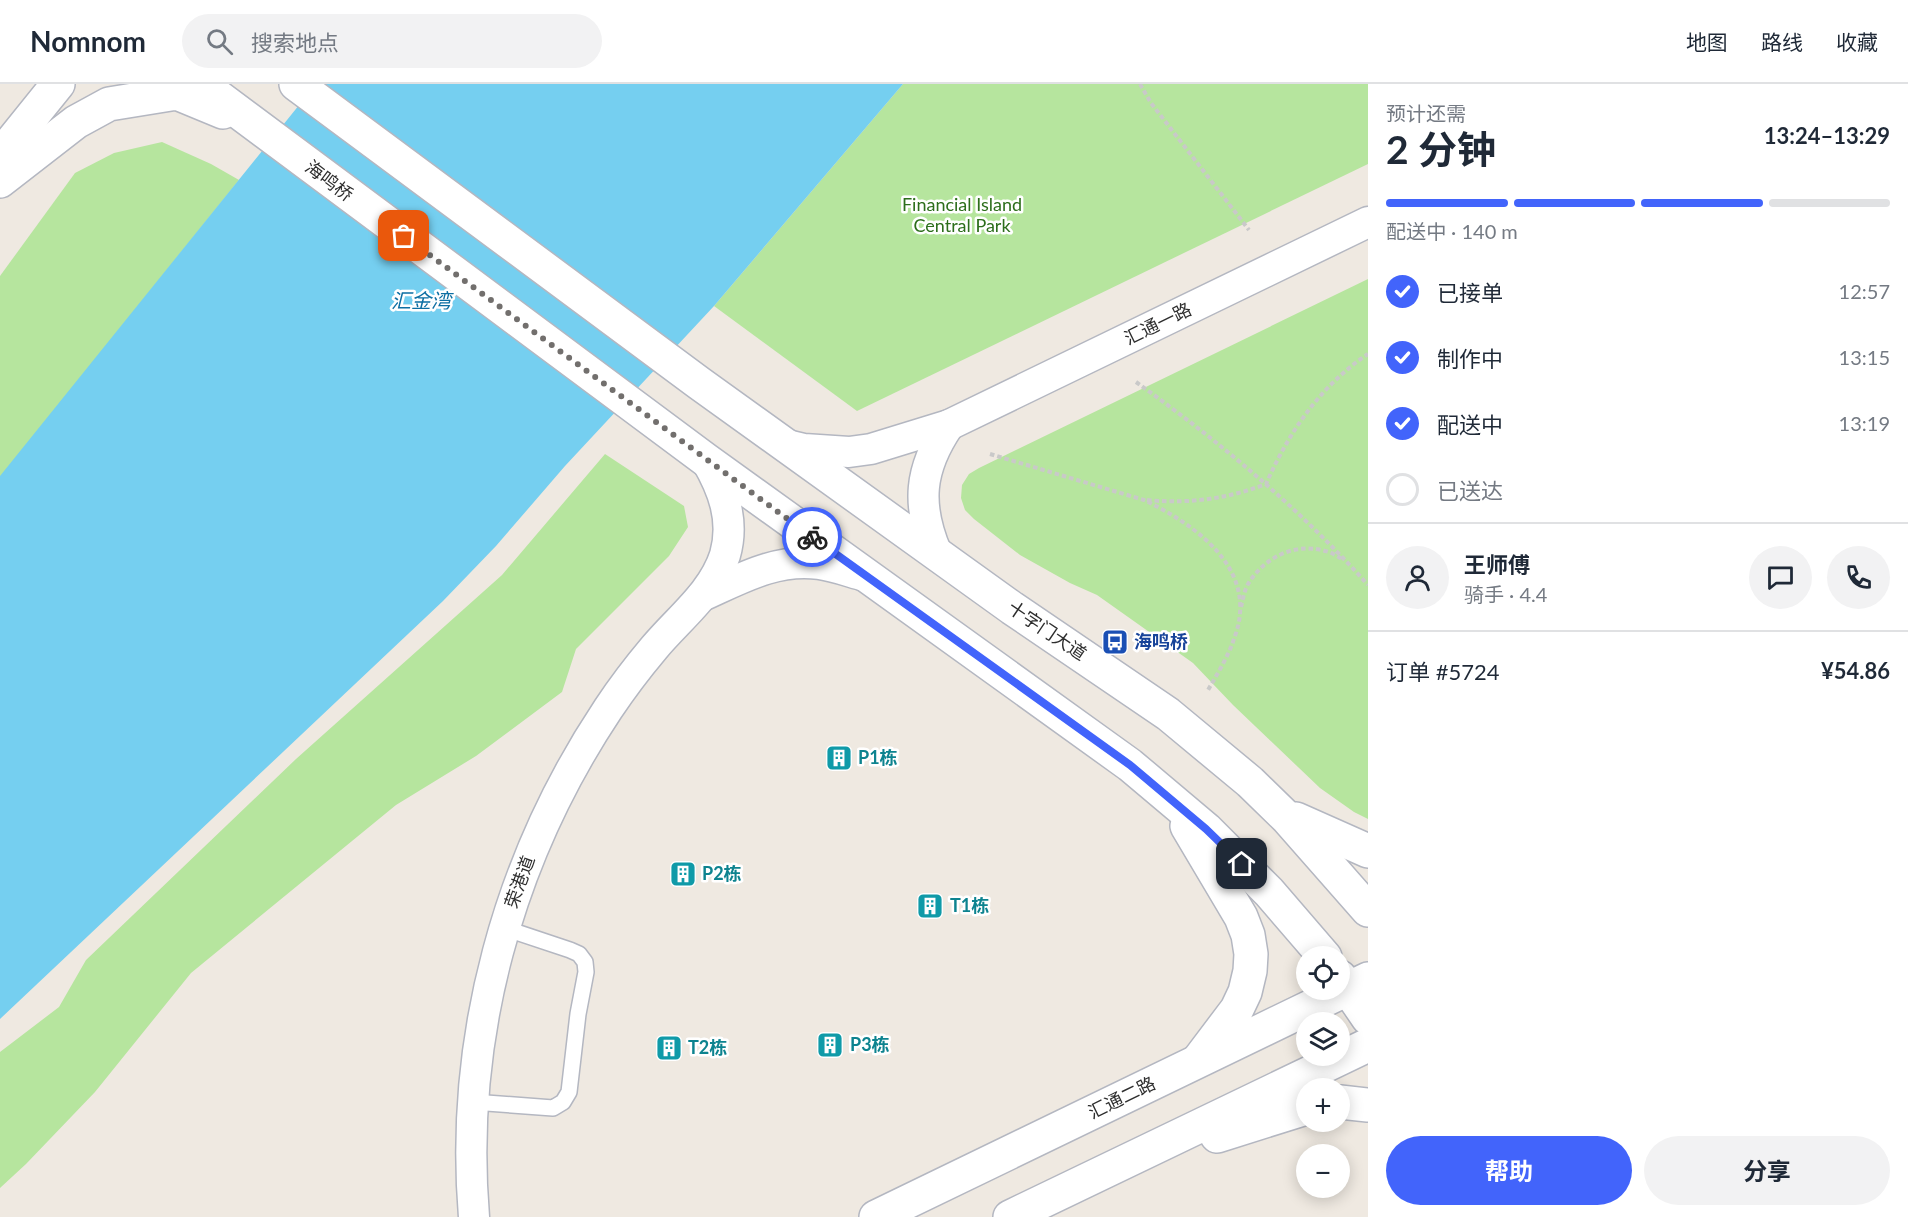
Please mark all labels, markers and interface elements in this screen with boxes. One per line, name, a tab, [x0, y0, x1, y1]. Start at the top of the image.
search box	[182, 14, 602, 68]
text: Nomnom	[30, 24, 146, 58]
icon: search	[203, 25, 236, 58]
text: 搜索地点	[251, 29, 339, 56]
text: 地图	[1686, 29, 1728, 54]
text: 路线	[1761, 29, 1803, 54]
text: 收藏	[1836, 29, 1878, 54]
text: 预计还需	[1386, 101, 1466, 125]
text: 13:24–13:29	[1764, 122, 1890, 149]
text: 2 分钟	[1386, 126, 1496, 172]
street label: 海鸣桥	[301, 155, 358, 205]
park label: Financial Island Central Park	[902, 193, 1022, 236]
pin	[378, 210, 429, 261]
icon: bag	[387, 219, 420, 252]
text: 配送中 · 140 m	[1386, 219, 1518, 243]
icon: check	[1386, 275, 1419, 308]
text: 已接单	[1437, 279, 1503, 306]
text: 12:57	[1839, 279, 1890, 303]
water label: 汇金湾	[391, 288, 454, 312]
street label: 汇通一路	[1120, 297, 1195, 349]
icon: check	[1386, 341, 1419, 374]
text: 制作中	[1437, 345, 1503, 372]
text: 13:15	[1839, 345, 1890, 369]
icon: check	[1386, 407, 1419, 440]
text: 配送中	[1437, 411, 1503, 438]
text: 13:19	[1839, 411, 1890, 435]
text: 已送达	[1437, 477, 1503, 504]
courier	[782, 507, 842, 567]
icon: bike	[796, 521, 829, 554]
button: person	[1386, 546, 1449, 609]
button: chat	[1749, 546, 1812, 609]
button: phone	[1827, 546, 1890, 609]
text: 王师傅	[1464, 551, 1530, 578]
text: 骑手 · 4.4	[1464, 582, 1547, 606]
street label: 十字门大道	[1004, 596, 1091, 664]
bus stop icon: 海鸣桥	[1100, 627, 1130, 657]
place label: 海鸣桥	[1134, 630, 1188, 652]
text: ¥54.86	[1821, 657, 1890, 684]
text: 订单 #5724	[1386, 658, 1499, 685]
building icon: P1栋	[824, 743, 854, 773]
place label: P1栋	[858, 746, 898, 768]
pin	[1216, 838, 1267, 889]
icon: home	[1225, 847, 1258, 880]
street label: 荣港道	[499, 853, 539, 911]
building icon: P2栋	[668, 859, 698, 889]
place label: P2栋	[702, 862, 742, 884]
building icon: T1栋	[915, 891, 945, 921]
place label: T1栋	[950, 894, 989, 916]
map controls	[1296, 946, 1350, 1198]
button: locate	[1296, 946, 1350, 1000]
button: layers	[1296, 1012, 1350, 1066]
building icon: P3栋	[815, 1030, 845, 1060]
building icon: T2栋	[654, 1033, 684, 1063]
place label: P3栋	[850, 1033, 890, 1055]
place label: T2栋	[688, 1036, 727, 1058]
street label: 汇通二路	[1084, 1071, 1159, 1123]
button: +	[1296, 1078, 1350, 1132]
button: 帮助	[1386, 1136, 1632, 1205]
button: 分享	[1644, 1136, 1890, 1205]
button: −	[1296, 1144, 1350, 1198]

